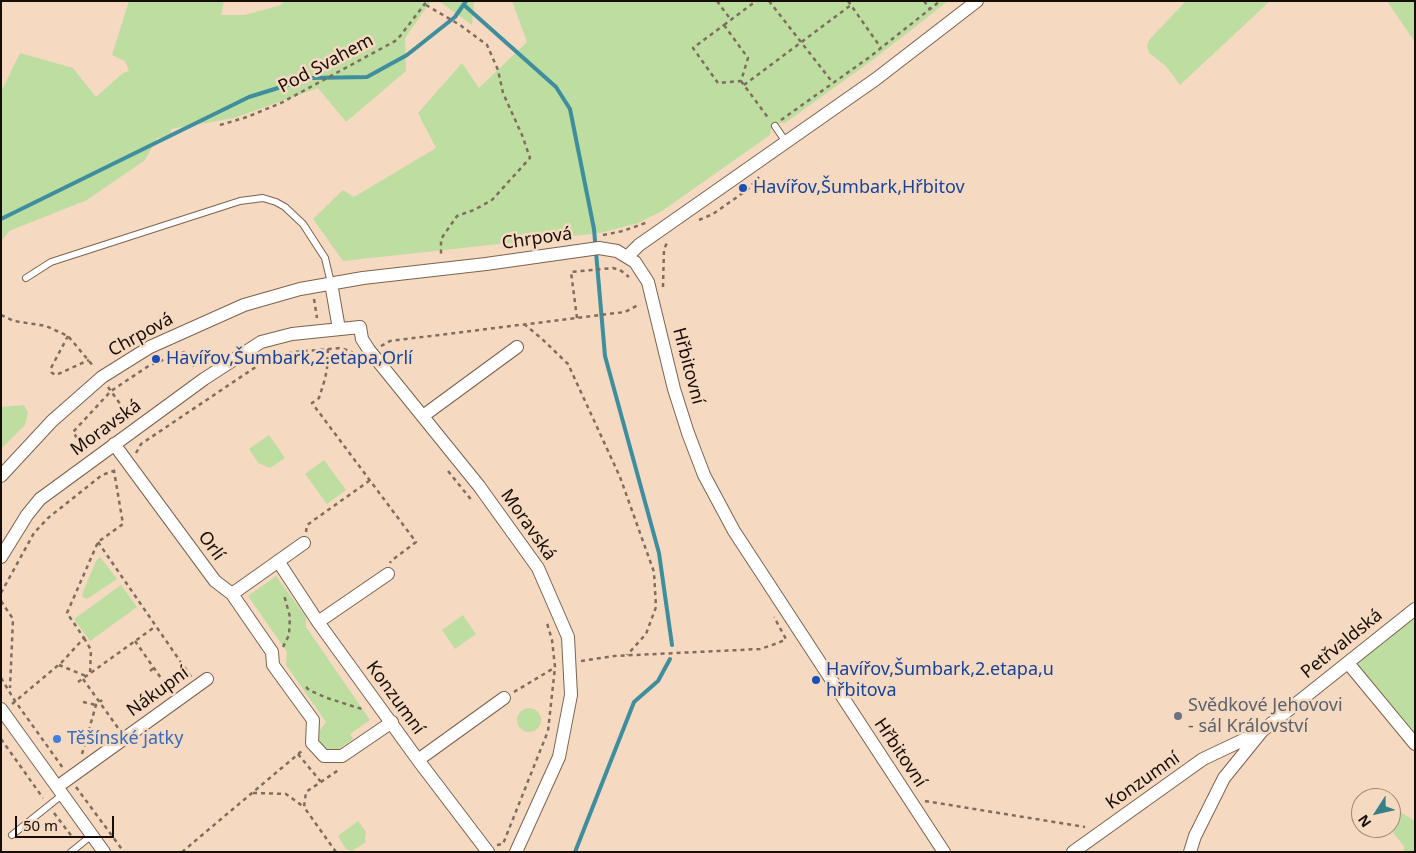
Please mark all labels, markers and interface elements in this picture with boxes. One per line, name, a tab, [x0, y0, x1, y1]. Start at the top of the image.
street label: Pod Svahem	[275, 30, 377, 98]
place label: Havířov,Šumbark,Hřbitov	[753, 177, 965, 199]
marker: Havířov,Šumbark,Hřbitov	[737, 182, 749, 194]
street label: Chrpová	[500, 223, 574, 255]
street label: Chrpová	[105, 308, 177, 362]
street label: Hřbitovní	[667, 325, 709, 407]
place label: Havířov,Šumbark,2.etapa,Orlí	[166, 348, 413, 370]
marker: Havířov,Šumbark,2.etapa,Orlí	[150, 353, 162, 365]
street label: Moravská	[67, 395, 145, 461]
street label: Moravská	[496, 485, 560, 565]
street label: Orlí	[193, 527, 229, 565]
street label: Petřvaldská	[1297, 605, 1387, 683]
street label: Konzumní	[361, 657, 429, 739]
place label: Havířov,Šumbark,2.etapa,u hřbitova	[826, 659, 1054, 702]
street label: Nákupní	[123, 662, 193, 722]
marker: Havířov,Šumbark,2.etapa,u hřbitova	[810, 674, 822, 686]
place label: Svědkové Jehovovi - sál Království	[1188, 695, 1343, 738]
marker: Svědkové Jehovovi - sál Království	[1172, 710, 1184, 722]
street label: Hřbitovní	[869, 714, 931, 792]
place label: Těšínské jatky	[67, 728, 183, 750]
marker: Těšínské jatky	[51, 733, 63, 745]
street label: Konzumní	[1102, 748, 1184, 814]
north arrow	[1351, 788, 1401, 838]
scale bar	[18, 806, 116, 838]
text: N	[1353, 811, 1375, 831]
text: 50 m	[23, 815, 58, 835]

